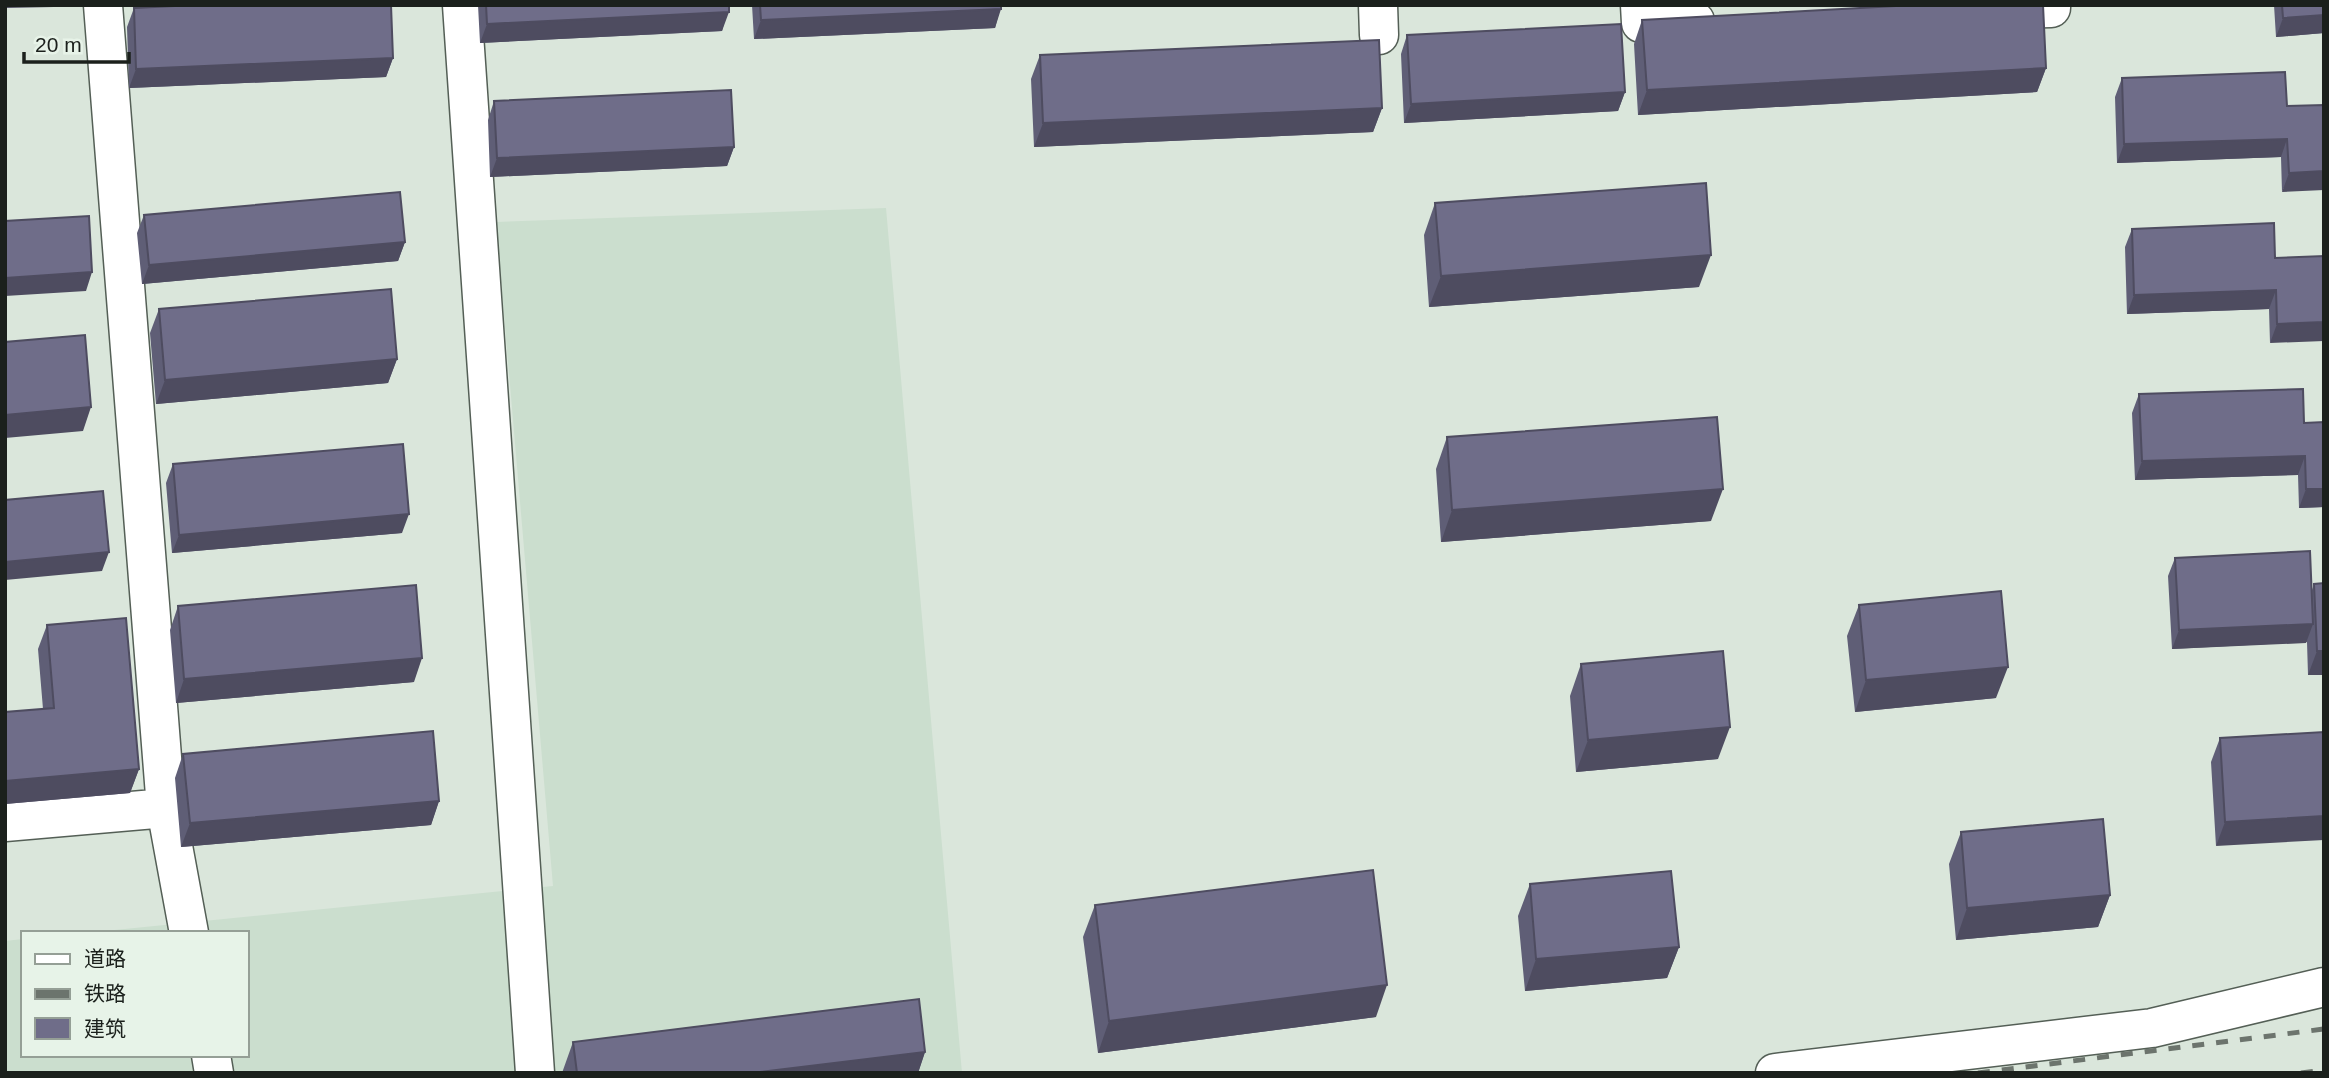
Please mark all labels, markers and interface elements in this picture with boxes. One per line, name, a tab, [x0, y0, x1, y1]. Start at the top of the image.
scale bar	[24, 21, 130, 65]
text: 20 m	[35, 33, 82, 56]
legend	[21, 931, 248, 1057]
text: 道路	[84, 947, 126, 970]
text: 铁路	[84, 982, 126, 1005]
text: 建筑	[84, 1017, 126, 1040]

